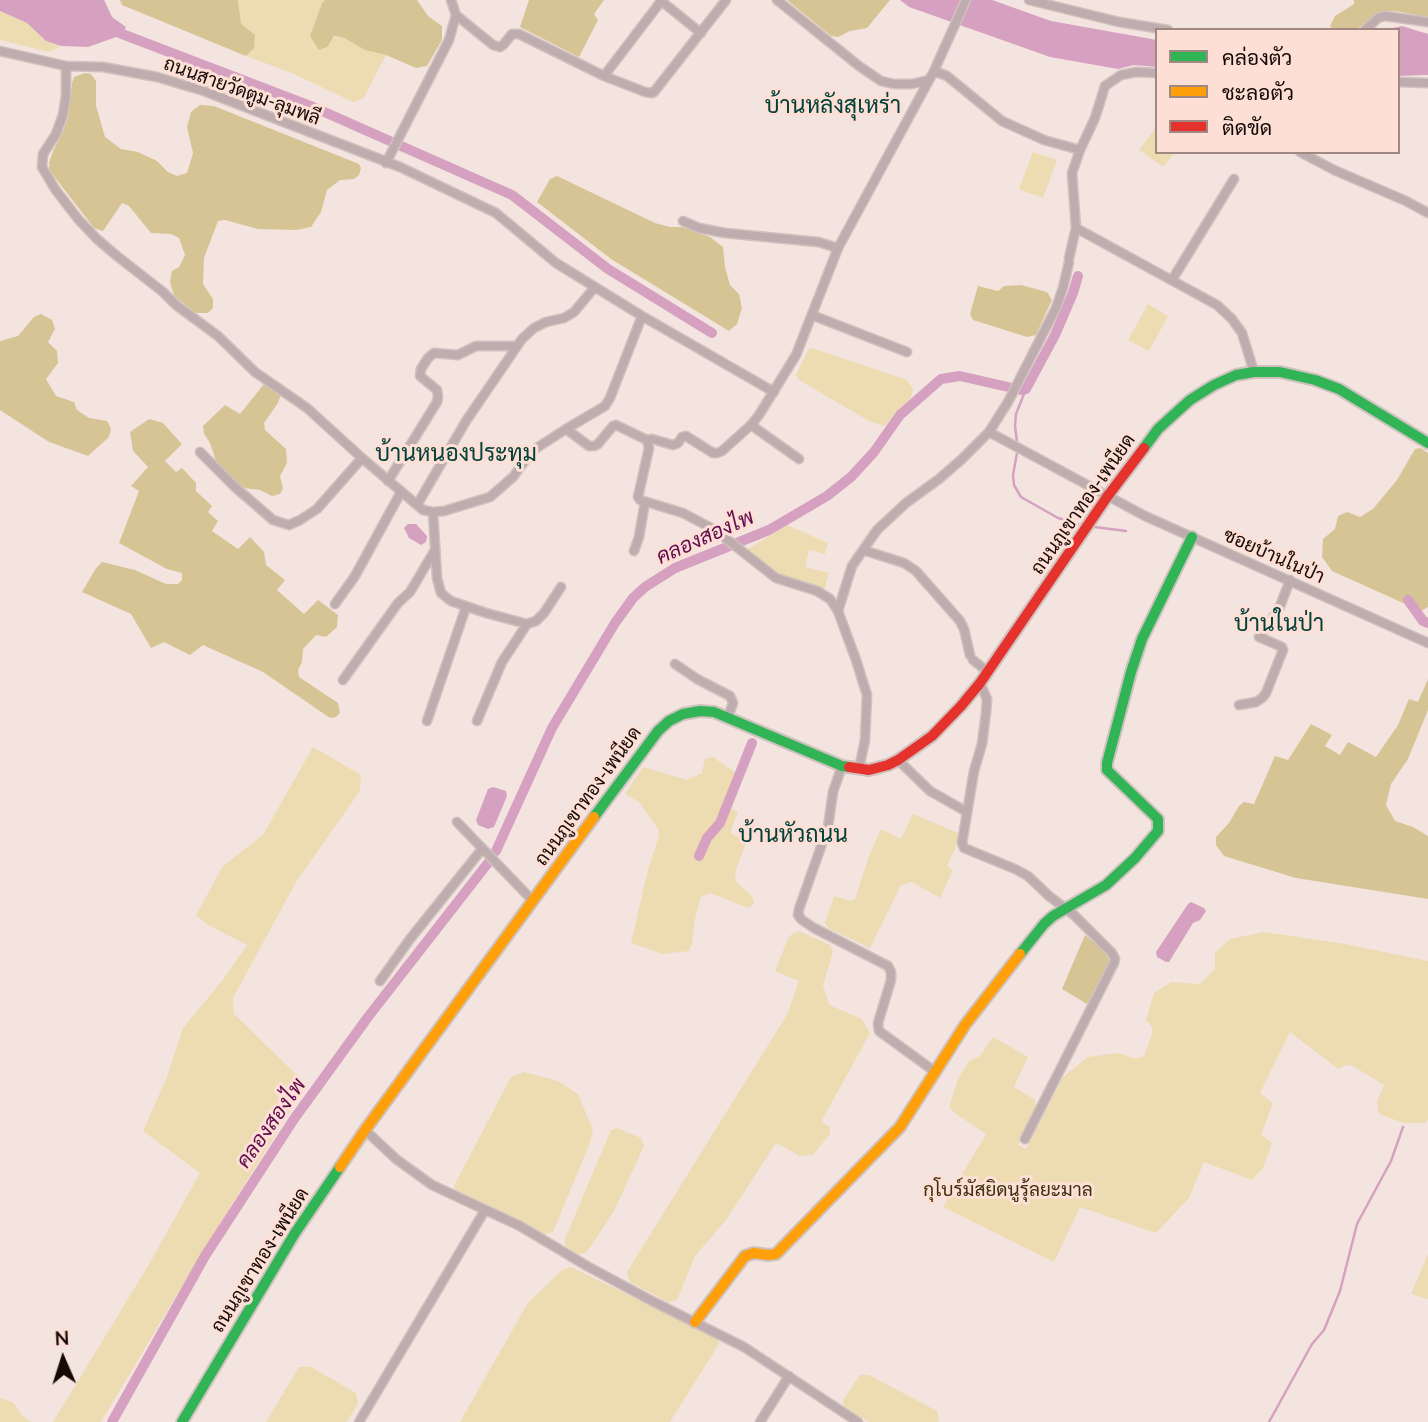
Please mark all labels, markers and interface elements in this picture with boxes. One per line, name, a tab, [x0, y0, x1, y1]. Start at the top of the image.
legend	[1155, 28, 1400, 154]
text: คล่องตัว	[1222, 44, 1292, 69]
street label: ถนนสายวัดตูม-ลุมพลี	[161, 52, 323, 130]
text: ชะลอตัว	[1222, 79, 1294, 104]
district label: บ้านหลังสุเหร่า	[765, 92, 901, 120]
text: ติดขัด	[1222, 114, 1272, 139]
street label: ถนนภูเขาทอง-เพนียด	[1026, 429, 1140, 579]
district label: บ้านหนองประทุม	[375, 440, 537, 468]
water label: คลองสองไพ	[652, 504, 758, 570]
street label: ซอยบ้านในป่า	[1220, 524, 1328, 588]
district label: บ้านในป่า	[1234, 610, 1324, 638]
street label: ถนนภูเขาทอง-เพนียด	[530, 722, 646, 870]
district label: บ้านหัวถนน	[738, 821, 848, 849]
water label: คลองสองไพ	[231, 1073, 311, 1173]
park label: กุโบร์มัสยิดนูรุ้ลยะมาล	[923, 1179, 1093, 1201]
street label: ถนนภูเขาทอง-เพนียด	[206, 1183, 314, 1337]
north arrow	[28, 1324, 98, 1394]
text: N	[54, 1326, 70, 1349]

